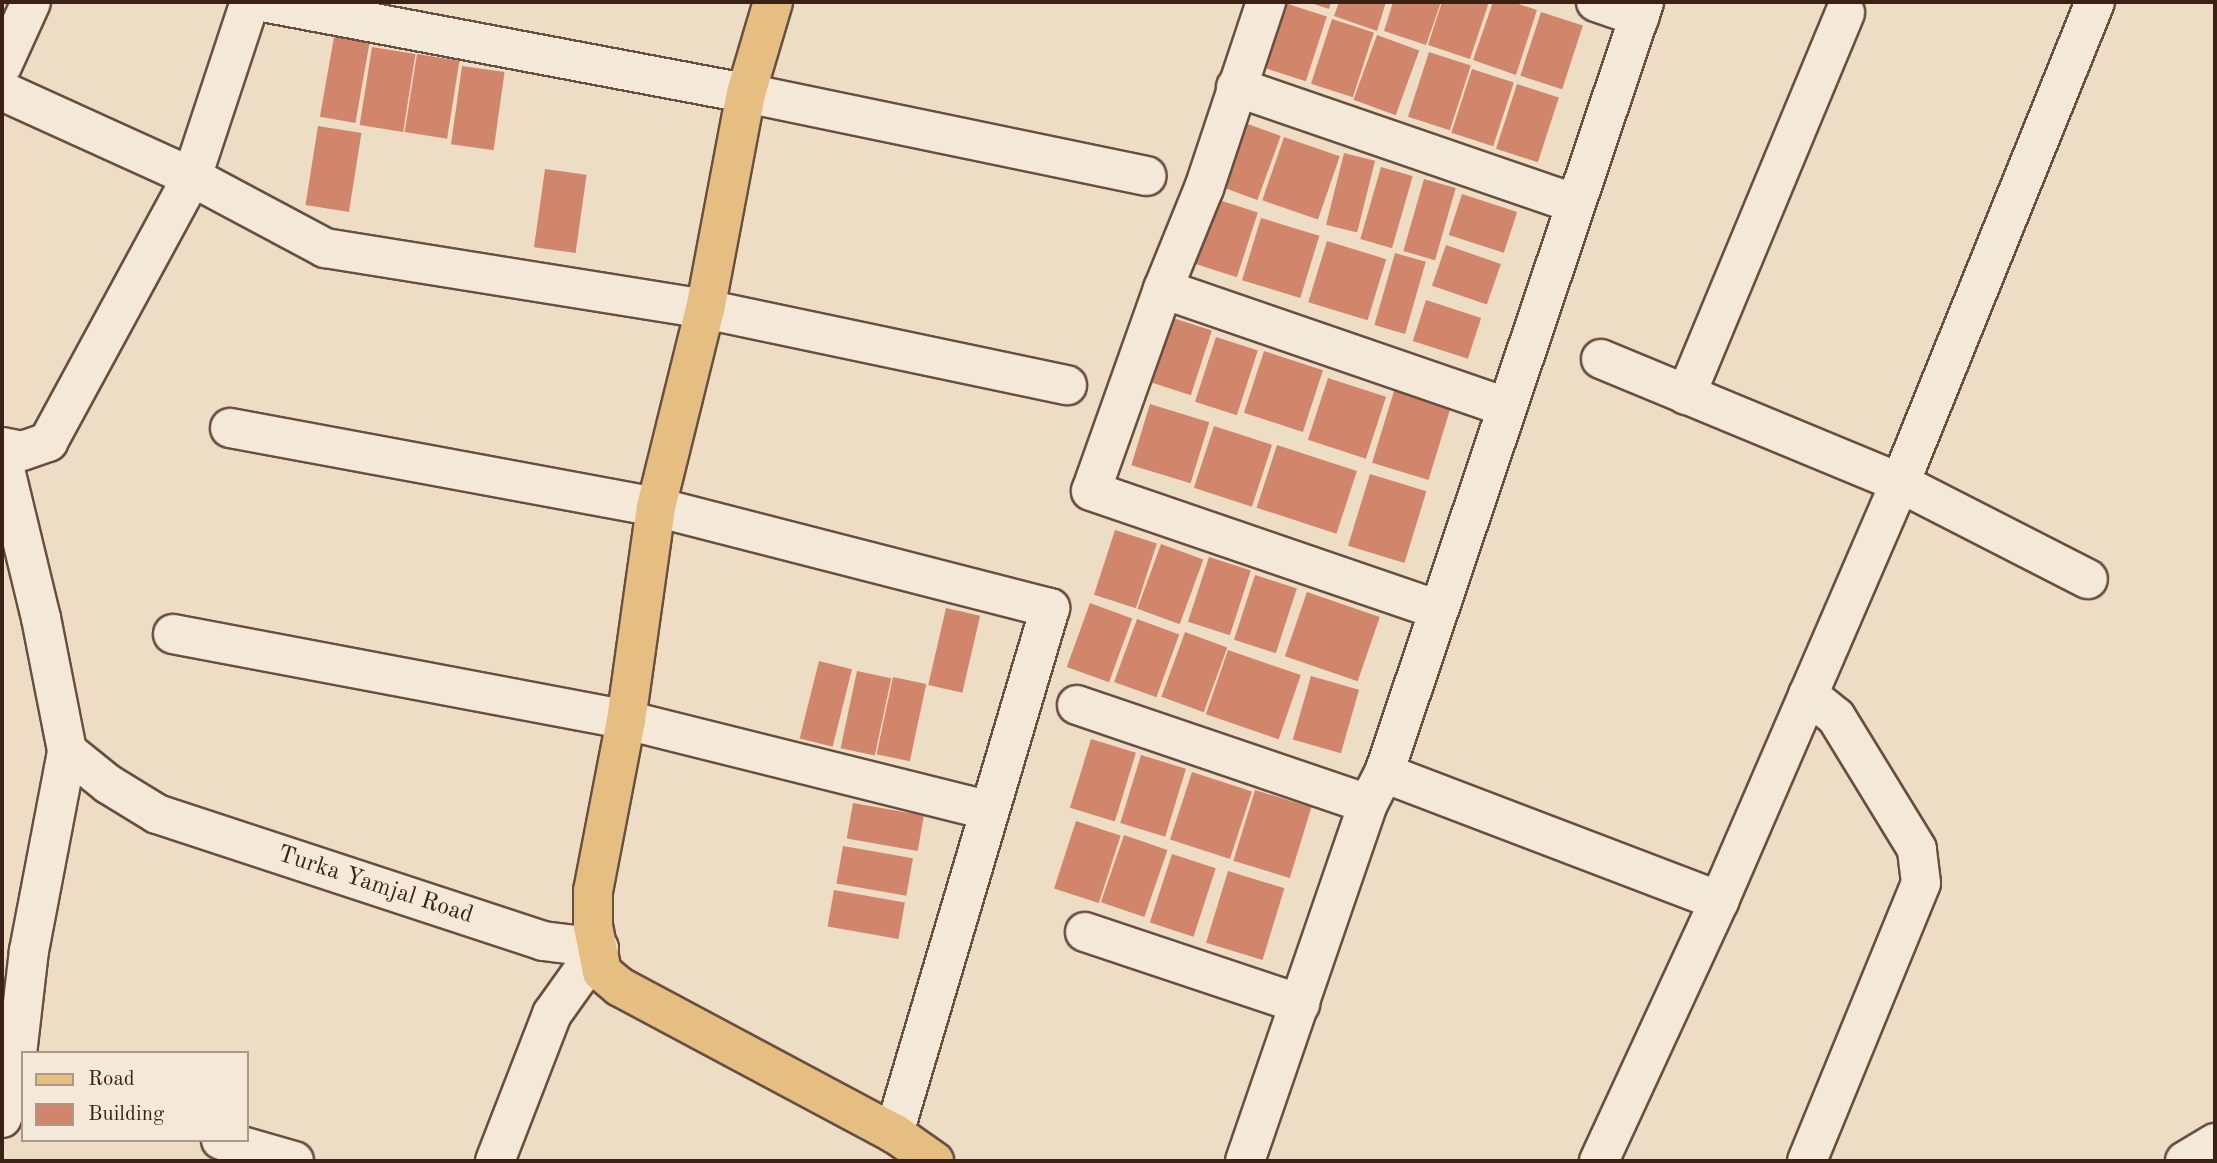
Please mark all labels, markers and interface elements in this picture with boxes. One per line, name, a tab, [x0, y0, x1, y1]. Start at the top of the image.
street label: Turka Yamjal Road	[274, 841, 476, 931]
legend	[21, 1051, 248, 1142]
text: Road	[88, 1069, 135, 1090]
text: Building	[88, 1104, 164, 1125]

